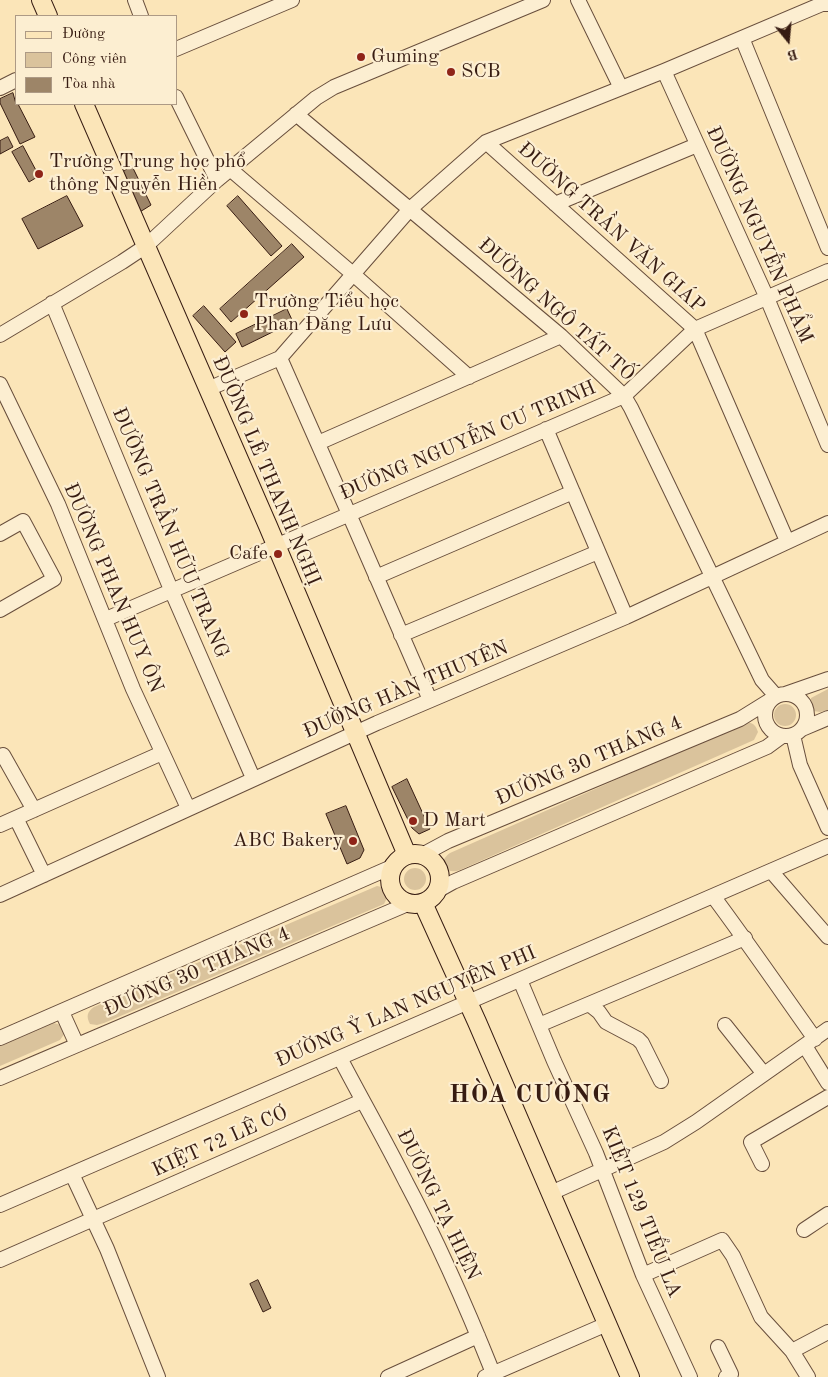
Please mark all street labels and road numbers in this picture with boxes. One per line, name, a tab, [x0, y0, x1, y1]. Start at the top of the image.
street label: ĐƯỜNG NGUYỄN PHẨM	[700, 123, 818, 347]
street label: ĐƯỜNG TRẦN VĂN GIÁP	[512, 137, 710, 319]
street label: ĐƯỜNG NGÔ TẤT TỐ	[473, 233, 639, 387]
street label: ĐƯỜNG LÊ THANH NGHỊ	[207, 352, 325, 590]
street label: ĐƯỜNG NGUYỄN CƯ TRINH	[336, 376, 600, 506]
street label: ĐƯỜNG TRẦN HỮU TRANG	[106, 404, 234, 662]
street label: ĐƯỜNG PHAN HUY ÔN	[58, 479, 168, 697]
street label: ĐƯỜNG HÀN THUYÊN	[300, 636, 512, 744]
street label: ĐƯỜNG 30 THÁNG 4	[492, 711, 686, 811]
street label: ĐƯỜNG 30 THÁNG 4	[100, 922, 294, 1022]
street label: ĐƯỜNG Ỷ LAN NGUYÊN PHI	[272, 941, 540, 1073]
street label: KIỆT 72 LÊ CƠ	[149, 1101, 291, 1183]
street label: KIỆT 129 TIỂU LA	[596, 1123, 686, 1301]
street label: ĐƯỜNG TẠ HIỆN	[391, 1125, 485, 1285]

